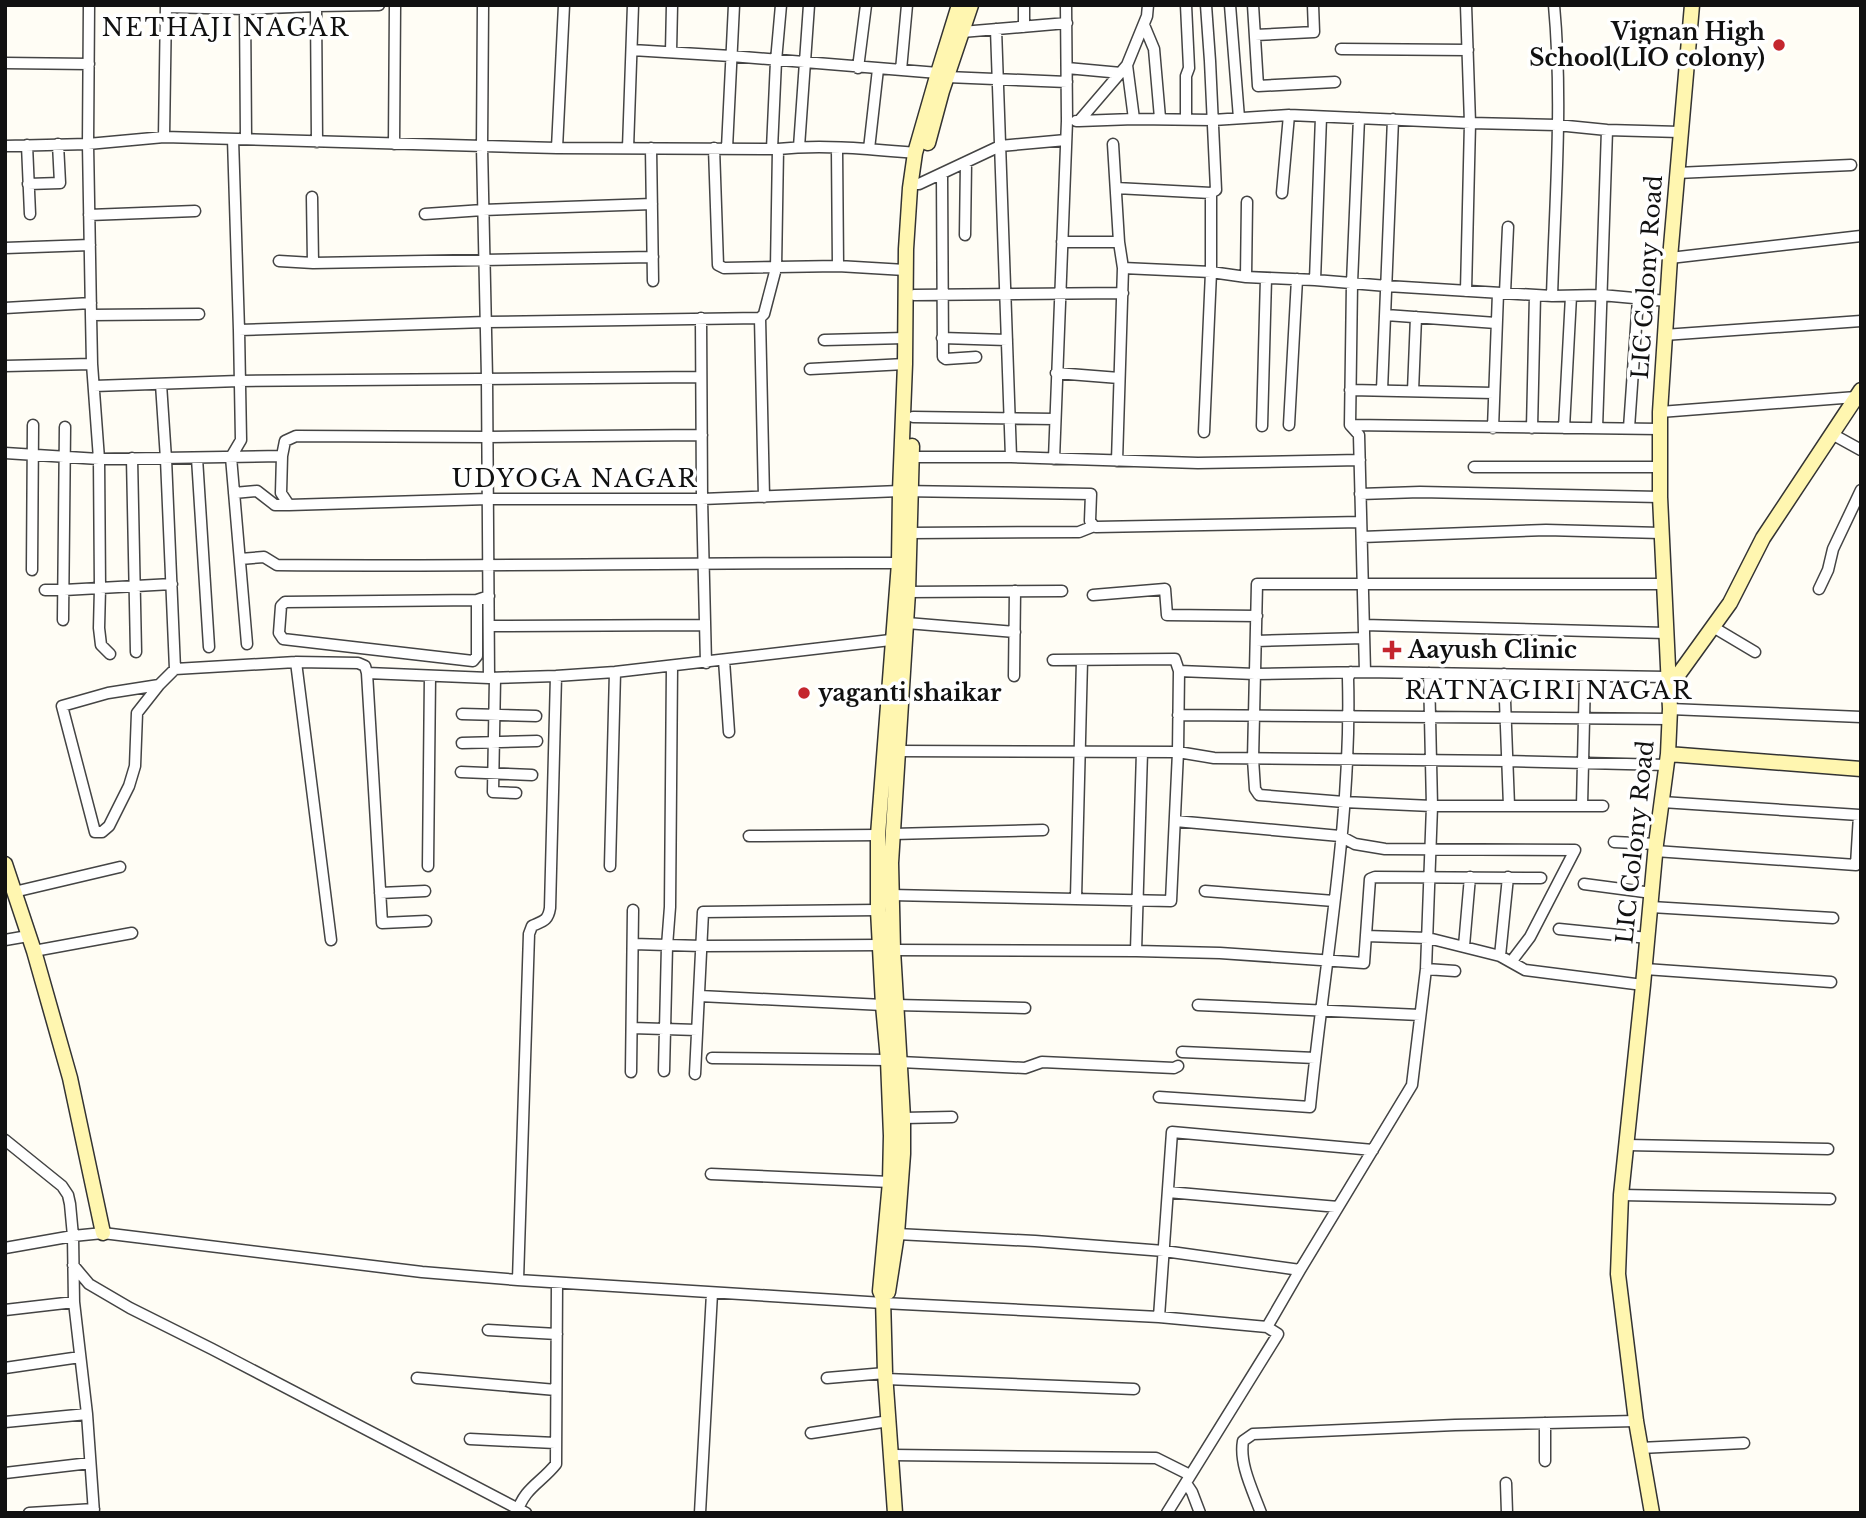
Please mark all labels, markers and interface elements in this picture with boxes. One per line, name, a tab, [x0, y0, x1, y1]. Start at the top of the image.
district label: NETHAJI NAGAR	[102, 13, 350, 42]
place label: Vignan High School(LIO colony)	[1529, 18, 1766, 72]
marker: Vignan High School(LIO colony)	[1771, 37, 1787, 53]
street label: LIC Colony Road	[1626, 174, 1668, 380]
district label: UDYOGA NAGAR	[452, 464, 698, 493]
place label: Aayush Clinic	[1407, 636, 1577, 664]
marker: Aayush Clinic	[1382, 640, 1402, 660]
district label: RATNAGIRI NAGAR	[1405, 676, 1693, 705]
place label: yaganti shaikar	[818, 679, 1002, 707]
marker: yaganti shaikar	[796, 685, 812, 701]
street label: LIC Colony Road	[1610, 739, 1660, 945]

